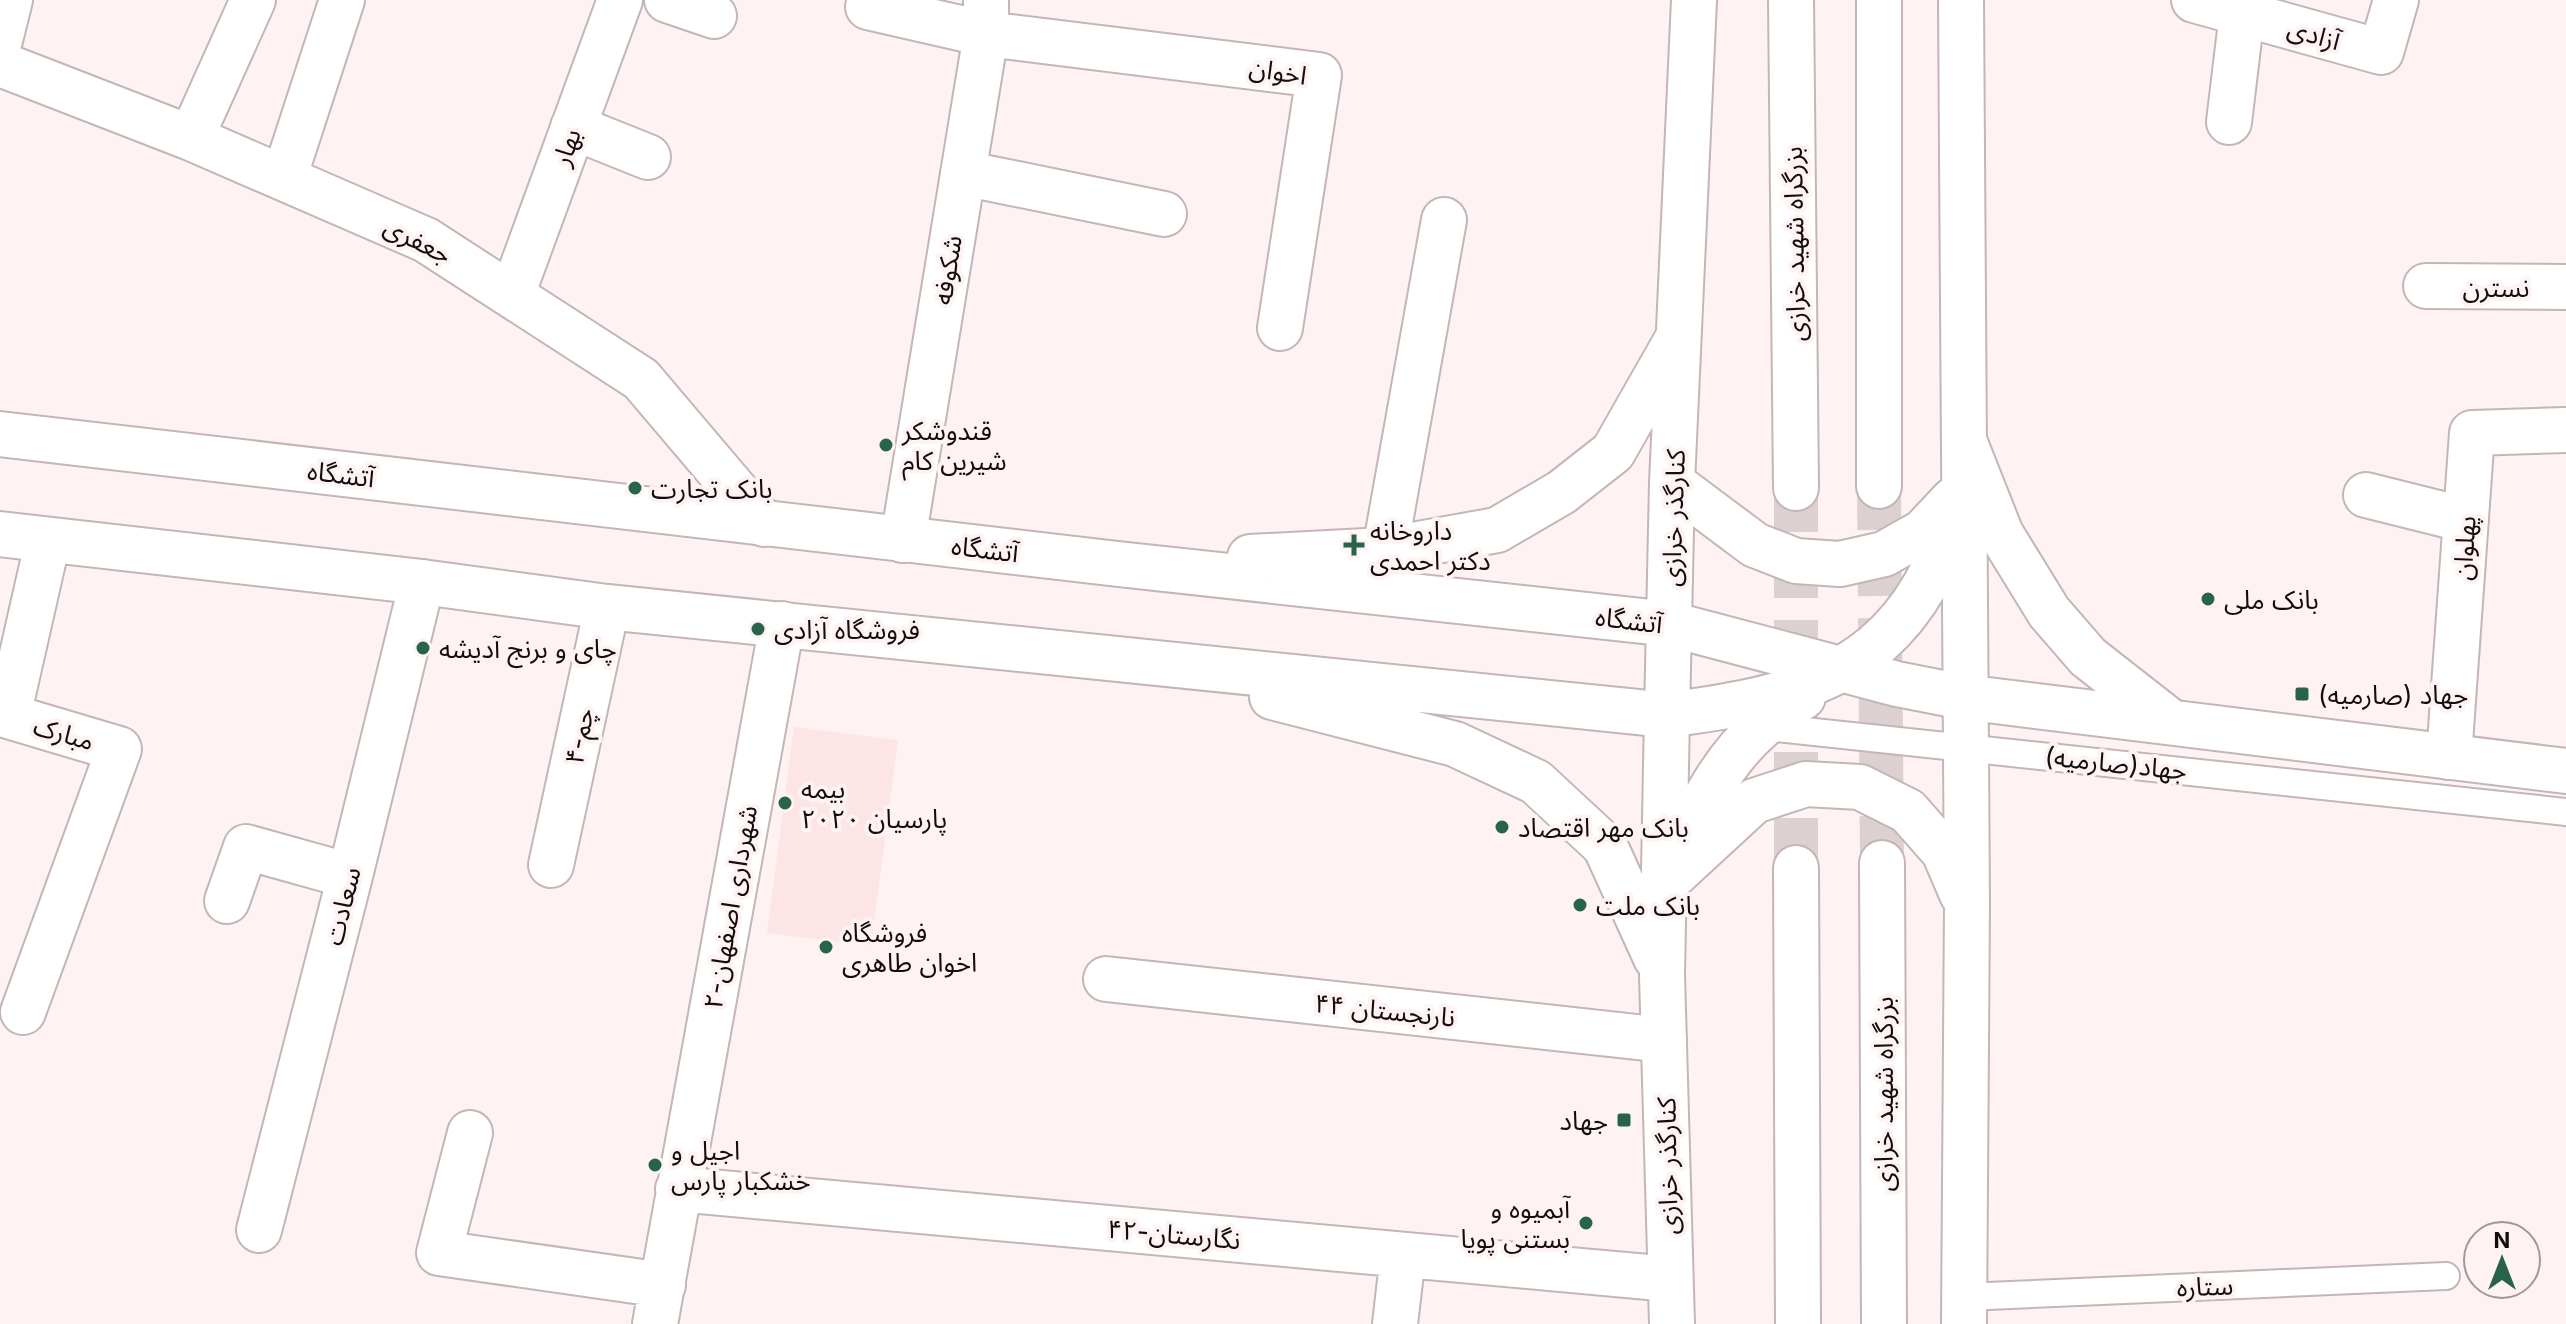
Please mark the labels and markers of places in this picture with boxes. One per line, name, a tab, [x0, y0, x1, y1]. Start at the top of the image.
place label: قندوشکر شیرین کام	[901, 415, 1007, 481]
marker: قندوشکر شیرین کام	[877, 436, 895, 454]
place label: بانک تجارت	[651, 473, 772, 504]
marker: بانک تجارت	[626, 479, 644, 497]
place label: داروخانه دکتر احمدی	[1370, 515, 1491, 576]
marker: داروخانه دکتر احمدی	[1345, 536, 1363, 554]
place label: بانک ملی	[2224, 584, 2319, 615]
marker: بانک ملی	[2199, 590, 2217, 608]
place label: فروشگاه آزادی	[774, 614, 920, 645]
marker: فروشگاه آزادی	[749, 620, 767, 638]
place label: چای و برنج آدیشه	[439, 633, 617, 669]
marker: چای و برنج آدیشه	[414, 639, 432, 657]
place label: جهاد (صارمیه)	[2318, 679, 2468, 710]
marker: جهاد (صارمیه)	[2293, 685, 2311, 703]
place label: بیمه پارسیان ۲۰۲۰	[801, 773, 947, 836]
marker: بیمه پارسیان ۲۰۲۰	[776, 794, 794, 812]
place label: بانک مهر اقتصاد	[1518, 812, 1689, 843]
marker: بانک مهر اقتصاد	[1493, 818, 1511, 836]
place label: بانک ملت	[1596, 890, 1700, 921]
marker: بانک ملت	[1571, 896, 1589, 914]
place label: فروشگاه اخوان طاهری	[842, 917, 977, 978]
marker: فروشگاه اخوان طاهری	[817, 938, 835, 956]
place label: جهاد	[1560, 1105, 1608, 1136]
marker: جهاد	[1615, 1111, 1633, 1129]
place label: اجیل و خشکبار پارس	[671, 1135, 811, 1198]
marker: اجیل و خشکبار پارس	[646, 1156, 664, 1174]
place label: آبمیوه و بستنی پویا	[1460, 1193, 1571, 1256]
marker: آبمیوه و بستنی پویا	[1577, 1214, 1595, 1232]

